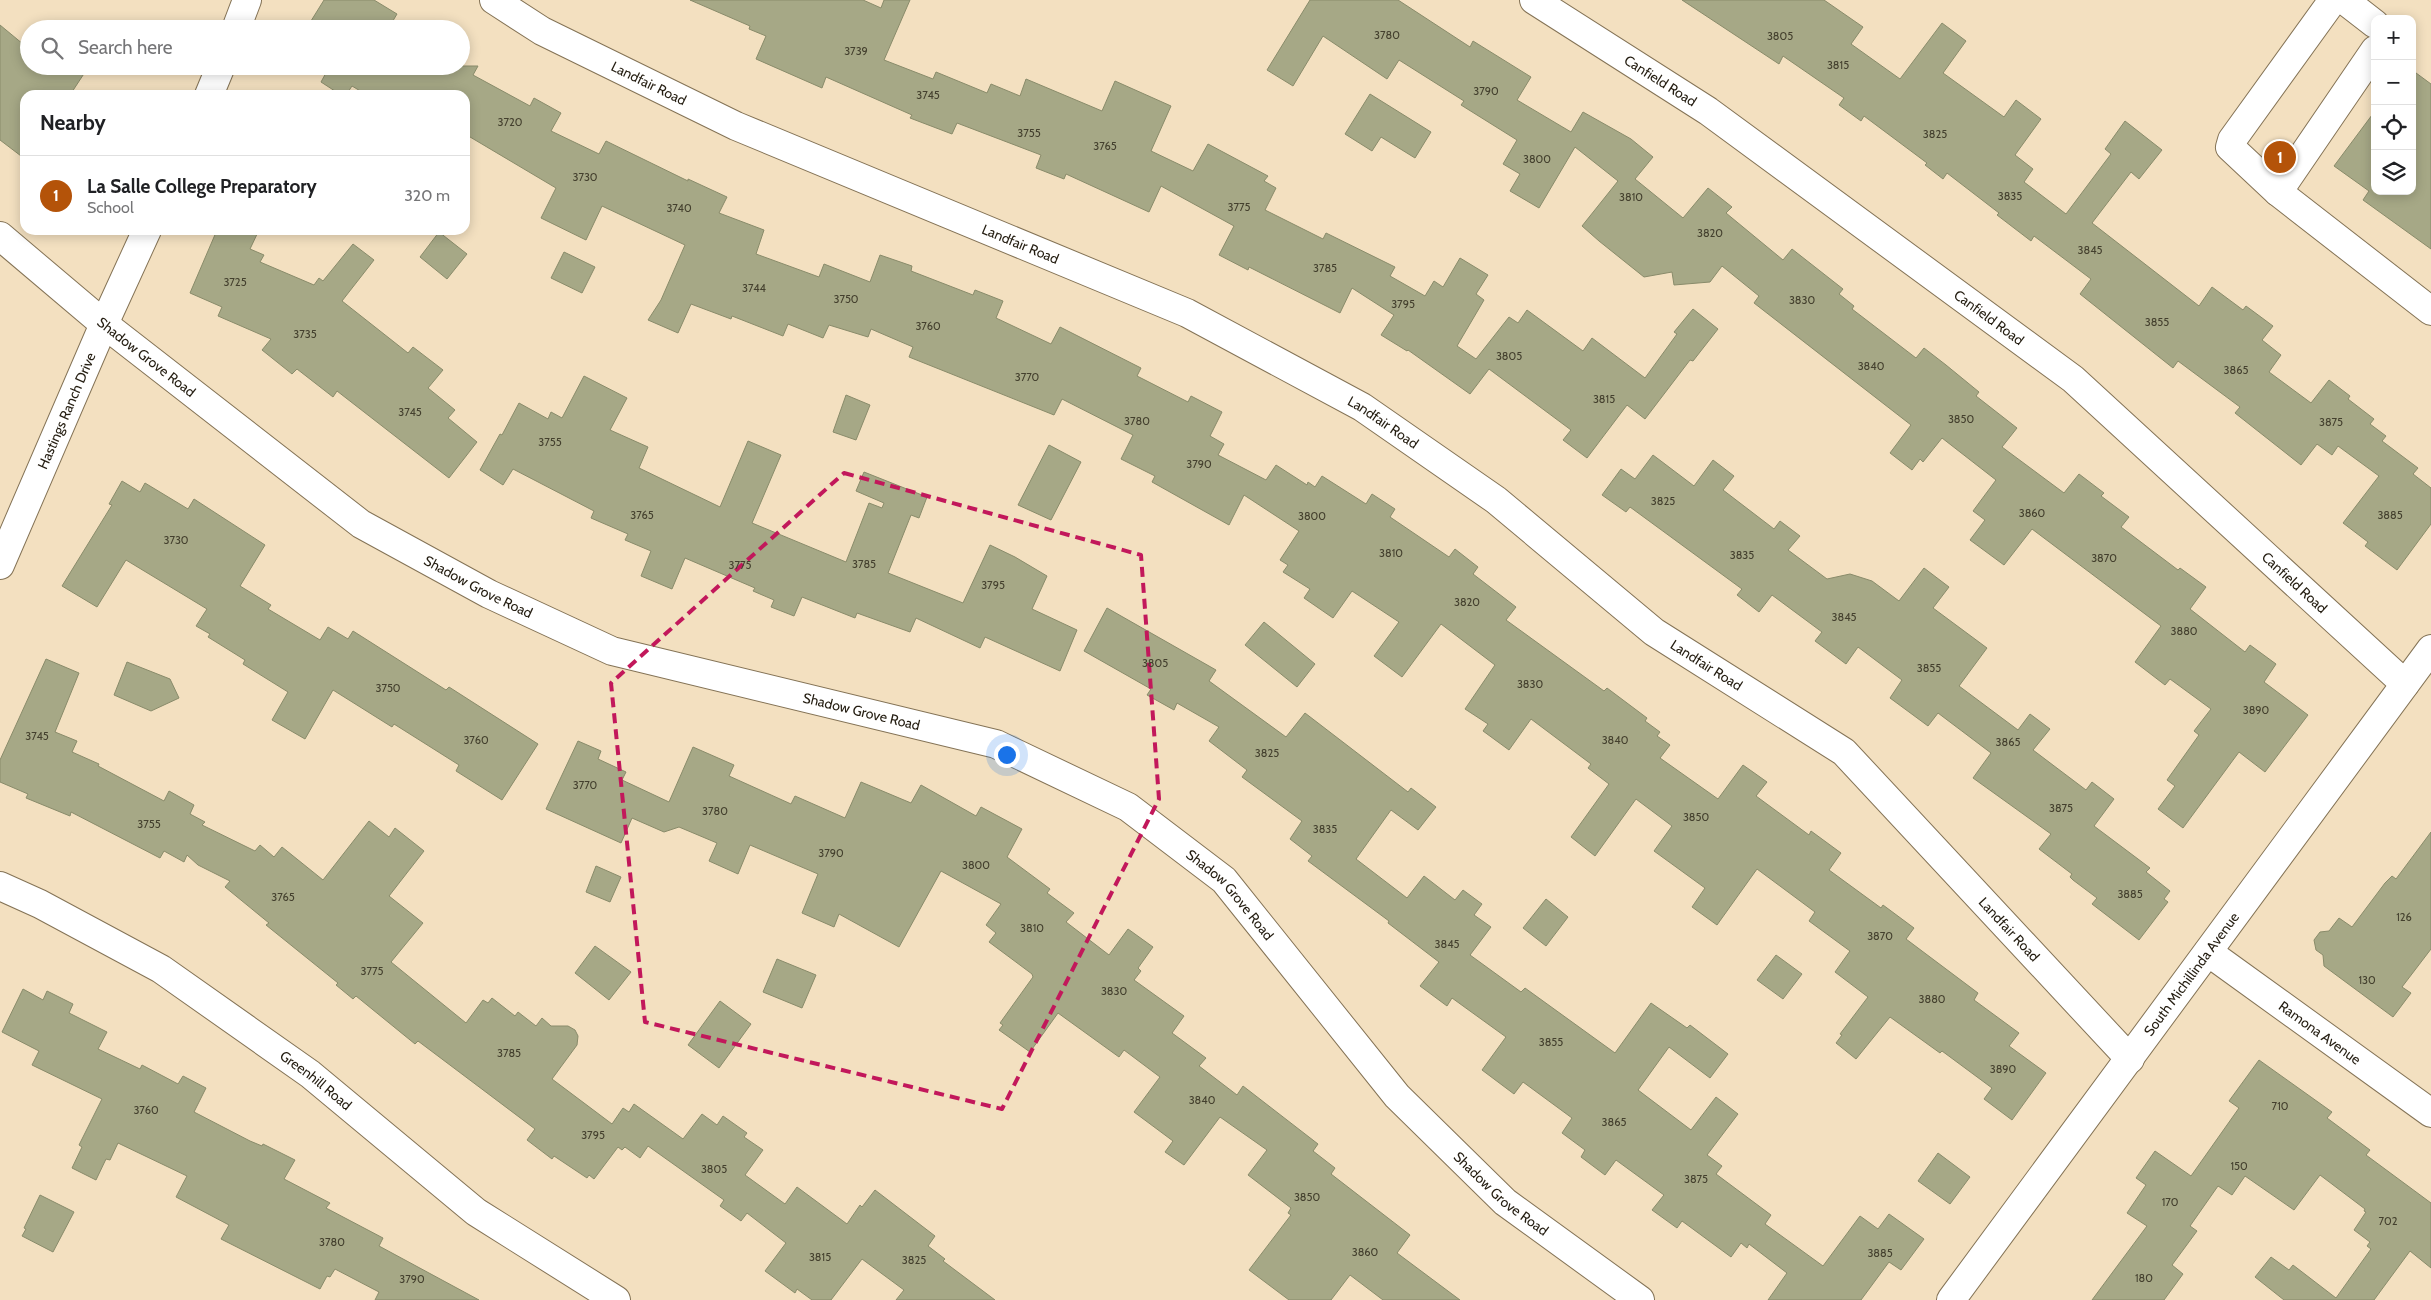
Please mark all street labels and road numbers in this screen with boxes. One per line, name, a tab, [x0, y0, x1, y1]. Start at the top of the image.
street label: Canfield Road	[1621, 51, 1700, 110]
street label: Landfair Road	[608, 57, 689, 109]
street label: Landfair Road	[979, 220, 1062, 268]
street label: Canfield Road	[1950, 286, 2028, 349]
street label: Shadow Grove Road	[93, 313, 199, 401]
street label: Hastings Ranch Drive	[33, 350, 100, 472]
street label: Landfair Road	[1345, 392, 1422, 452]
street label: Canfield Road	[2258, 548, 2331, 617]
street label: Shadow Grove Road	[421, 551, 536, 622]
street label: Landfair Road	[1667, 636, 1746, 695]
street label: Shadow Grove Road	[801, 689, 922, 734]
street label: Shadow Grove Road	[1183, 845, 1278, 944]
street label: Landfair Road	[1975, 893, 2044, 965]
street label: South Michillinda Avenue	[2140, 909, 2243, 1039]
street label: Ramona Avenue	[2275, 997, 2365, 1069]
street label: Greenhill Road	[276, 1047, 356, 1114]
street label: Shadow Grove Road	[1450, 1148, 1552, 1240]

